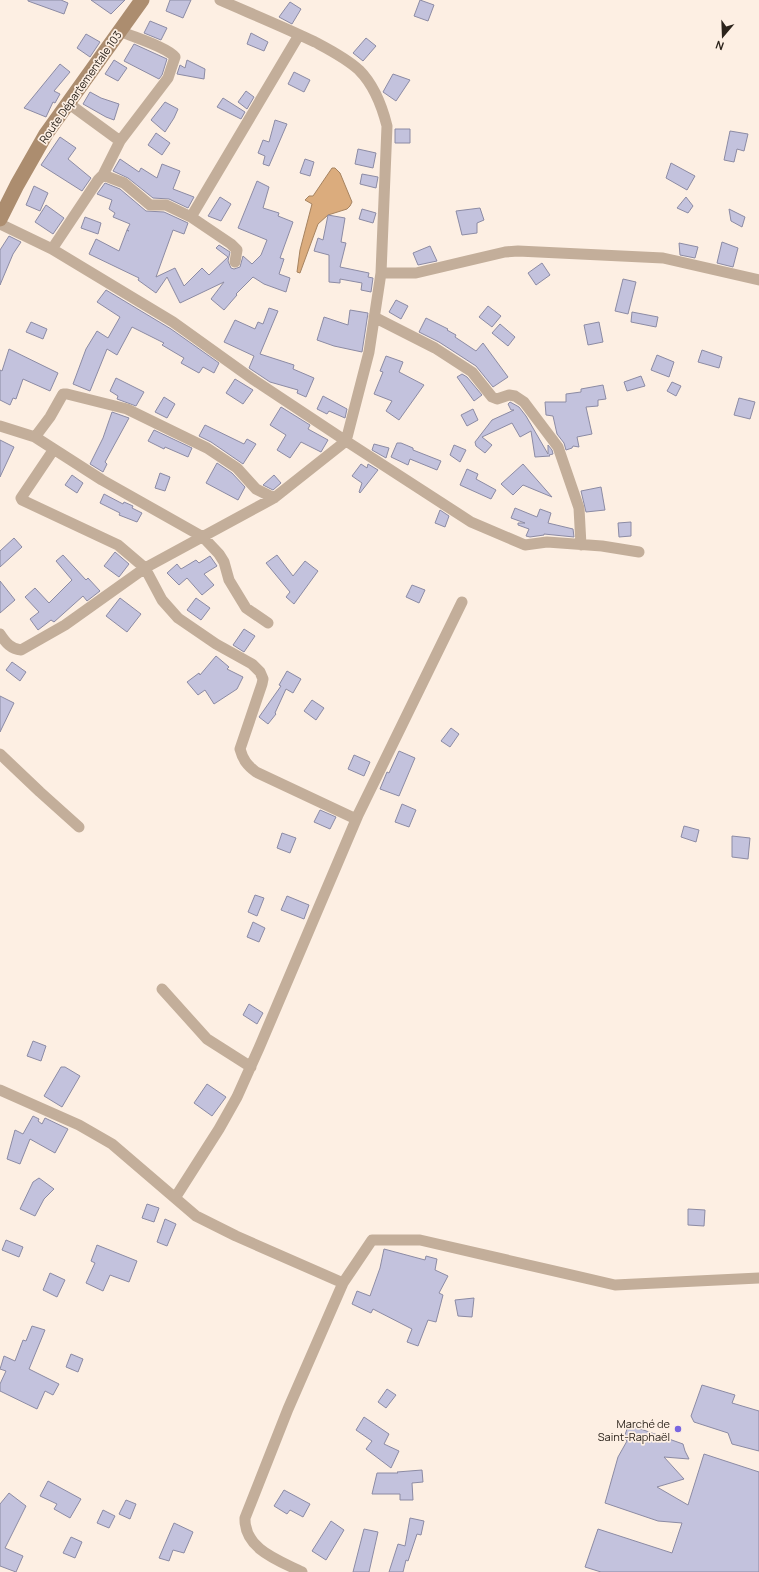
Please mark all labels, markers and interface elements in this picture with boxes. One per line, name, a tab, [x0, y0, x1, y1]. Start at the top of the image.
north arrow	[703, 16, 743, 56]
street label: Route Départementale 103	[35, 28, 125, 146]
text: N	[713, 38, 726, 54]
place label: Marché de Saint-Raphaël	[598, 1416, 671, 1444]
marker: Marché de Saint-Raphaël	[673, 1424, 683, 1434]

